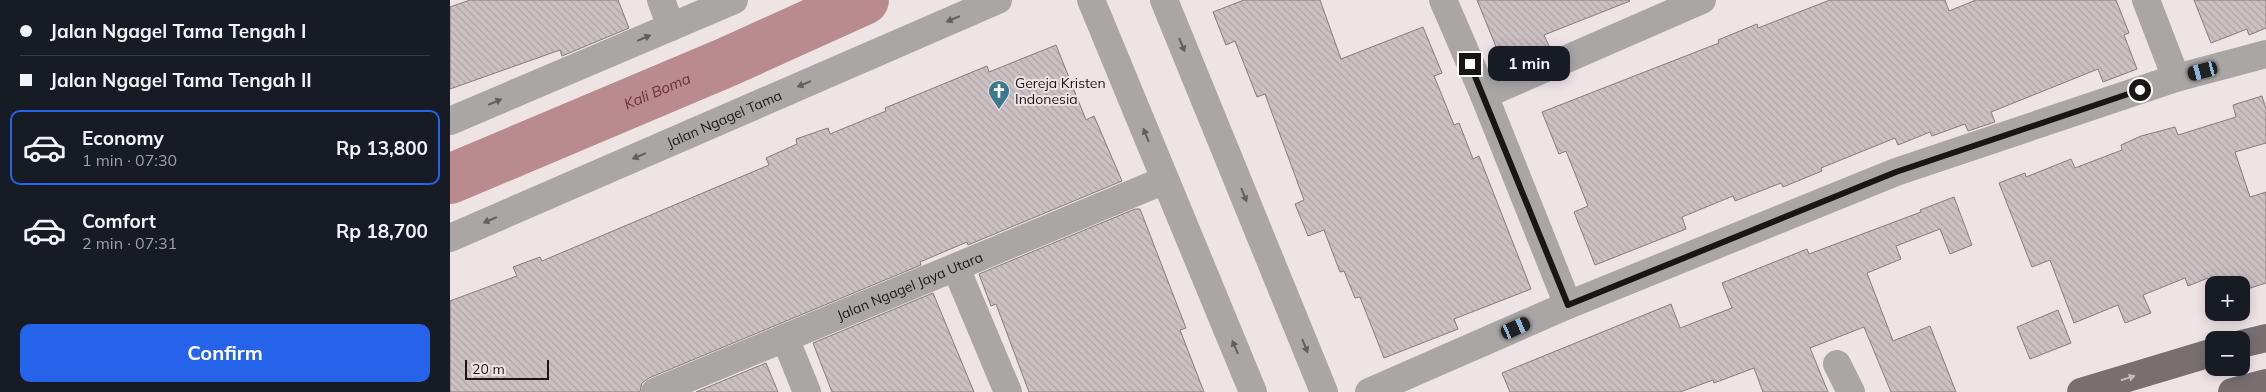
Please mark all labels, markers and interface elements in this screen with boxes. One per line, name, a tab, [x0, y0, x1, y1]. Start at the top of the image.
one-way arrow	[946, 16, 960, 24]
text: Jalan Ngagel Tama Tengah I	[50, 19, 306, 43]
one-way arrow	[637, 34, 652, 42]
one-way arrow	[1179, 38, 1187, 52]
callout: 1 min	[1488, 46, 1570, 82]
route end	[1459, 53, 1481, 75]
text: 1 min	[1508, 53, 1550, 73]
car	[2186, 60, 2219, 82]
text: Jalan Ngagel Tama Tengah II	[50, 68, 312, 92]
water label: Kali Boma	[621, 69, 693, 113]
place label: Gereja Kristen Indonesia	[1015, 74, 1106, 108]
church icon: Gereja Kristen Indonesia	[987, 79, 1011, 110]
route start	[2129, 79, 2151, 101]
one-way arrow	[797, 81, 811, 89]
street label: Jalan Ngagel Tama	[664, 86, 784, 152]
one-way arrow	[488, 97, 502, 105]
icon: car	[22, 125, 67, 170]
text: Economy	[82, 126, 164, 150]
one-way arrow	[1142, 127, 1150, 142]
text: Rp 13,800	[336, 136, 428, 160]
text: 1 min · 07:30	[82, 150, 177, 170]
one-way arrow	[632, 152, 646, 160]
one-way arrow	[1240, 188, 1248, 203]
icon: car	[22, 208, 67, 253]
text: Comfort	[82, 209, 156, 233]
one-way arrow	[483, 217, 497, 225]
text: Rp 18,700	[336, 219, 428, 243]
text: 2 min · 07:31	[82, 233, 177, 253]
street label: Jalan Ngagel Jaya Utara	[834, 248, 985, 324]
map controls	[2205, 276, 2250, 376]
button: +	[2205, 276, 2250, 321]
car	[1499, 315, 1532, 341]
button: Confirm	[20, 324, 430, 382]
button: −	[2205, 331, 2250, 376]
one-way arrow	[1302, 339, 1310, 353]
one-way arrow	[1230, 340, 1238, 354]
scale bar	[465, 357, 549, 380]
text: 20 m	[472, 360, 505, 378]
one-way arrow	[2121, 373, 2136, 381]

